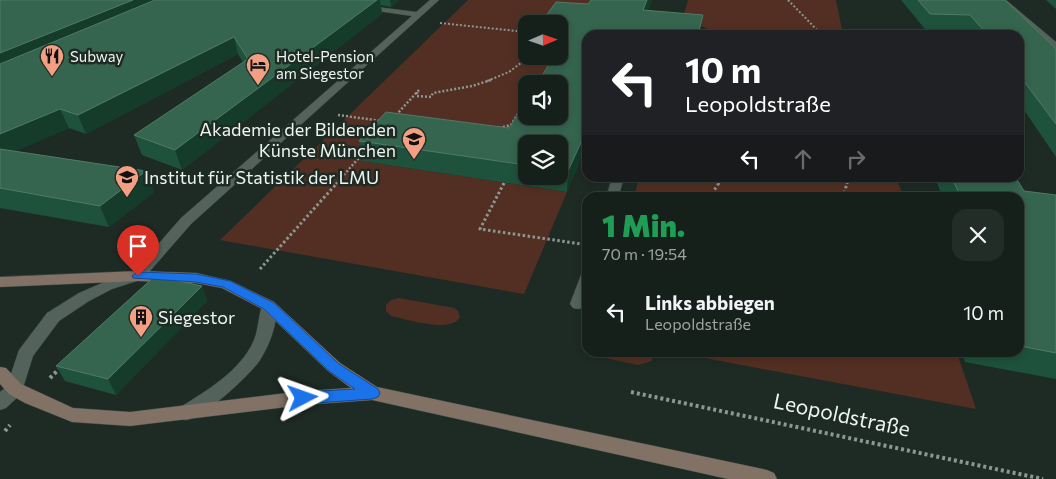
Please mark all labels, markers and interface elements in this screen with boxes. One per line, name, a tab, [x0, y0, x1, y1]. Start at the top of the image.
north arrow	[518, 15, 568, 65]
map controls	[518, 15, 568, 185]
restaurant icon: Subway	[39, 43, 65, 77]
place label: Subway	[70, 47, 123, 65]
place label: Hotel-Pension am Siegestor	[276, 47, 374, 82]
text: 10 m	[685, 47, 761, 90]
icon: left	[602, 50, 667, 115]
hotel icon: Hotel-Pension am Siegestor	[245, 52, 271, 86]
button: sound	[518, 75, 568, 125]
text: Leopoldstraße	[685, 90, 831, 117]
place label: Akademie der Bildenden Künste München	[199, 118, 396, 161]
school or university icon: Akademie der Bildenden Künste München	[401, 126, 427, 160]
button: layers	[518, 135, 568, 185]
icon: left	[736, 145, 764, 173]
icon: ahead	[789, 145, 817, 173]
icon: right	[842, 145, 870, 173]
school or university icon: Institut für Statistik der LMU	[114, 164, 140, 198]
place label: Institut für Statistik der LMU	[144, 166, 379, 188]
text: 1 Min.	[602, 206, 685, 243]
button: close	[952, 209, 1004, 261]
pin	[117, 225, 159, 276]
icon: arrive	[124, 232, 152, 260]
text: 70 m · 19:54	[602, 244, 687, 263]
text: Links abbiegen	[645, 291, 775, 314]
icon: left	[602, 298, 630, 326]
text: 10 m	[963, 301, 1004, 324]
building icon: Siegestor	[128, 304, 154, 338]
place label: Siegestor	[158, 306, 235, 328]
text: Leopoldstraße	[645, 314, 751, 333]
position arrow	[276, 371, 328, 423]
street label: Leopoldstraße	[771, 387, 913, 441]

